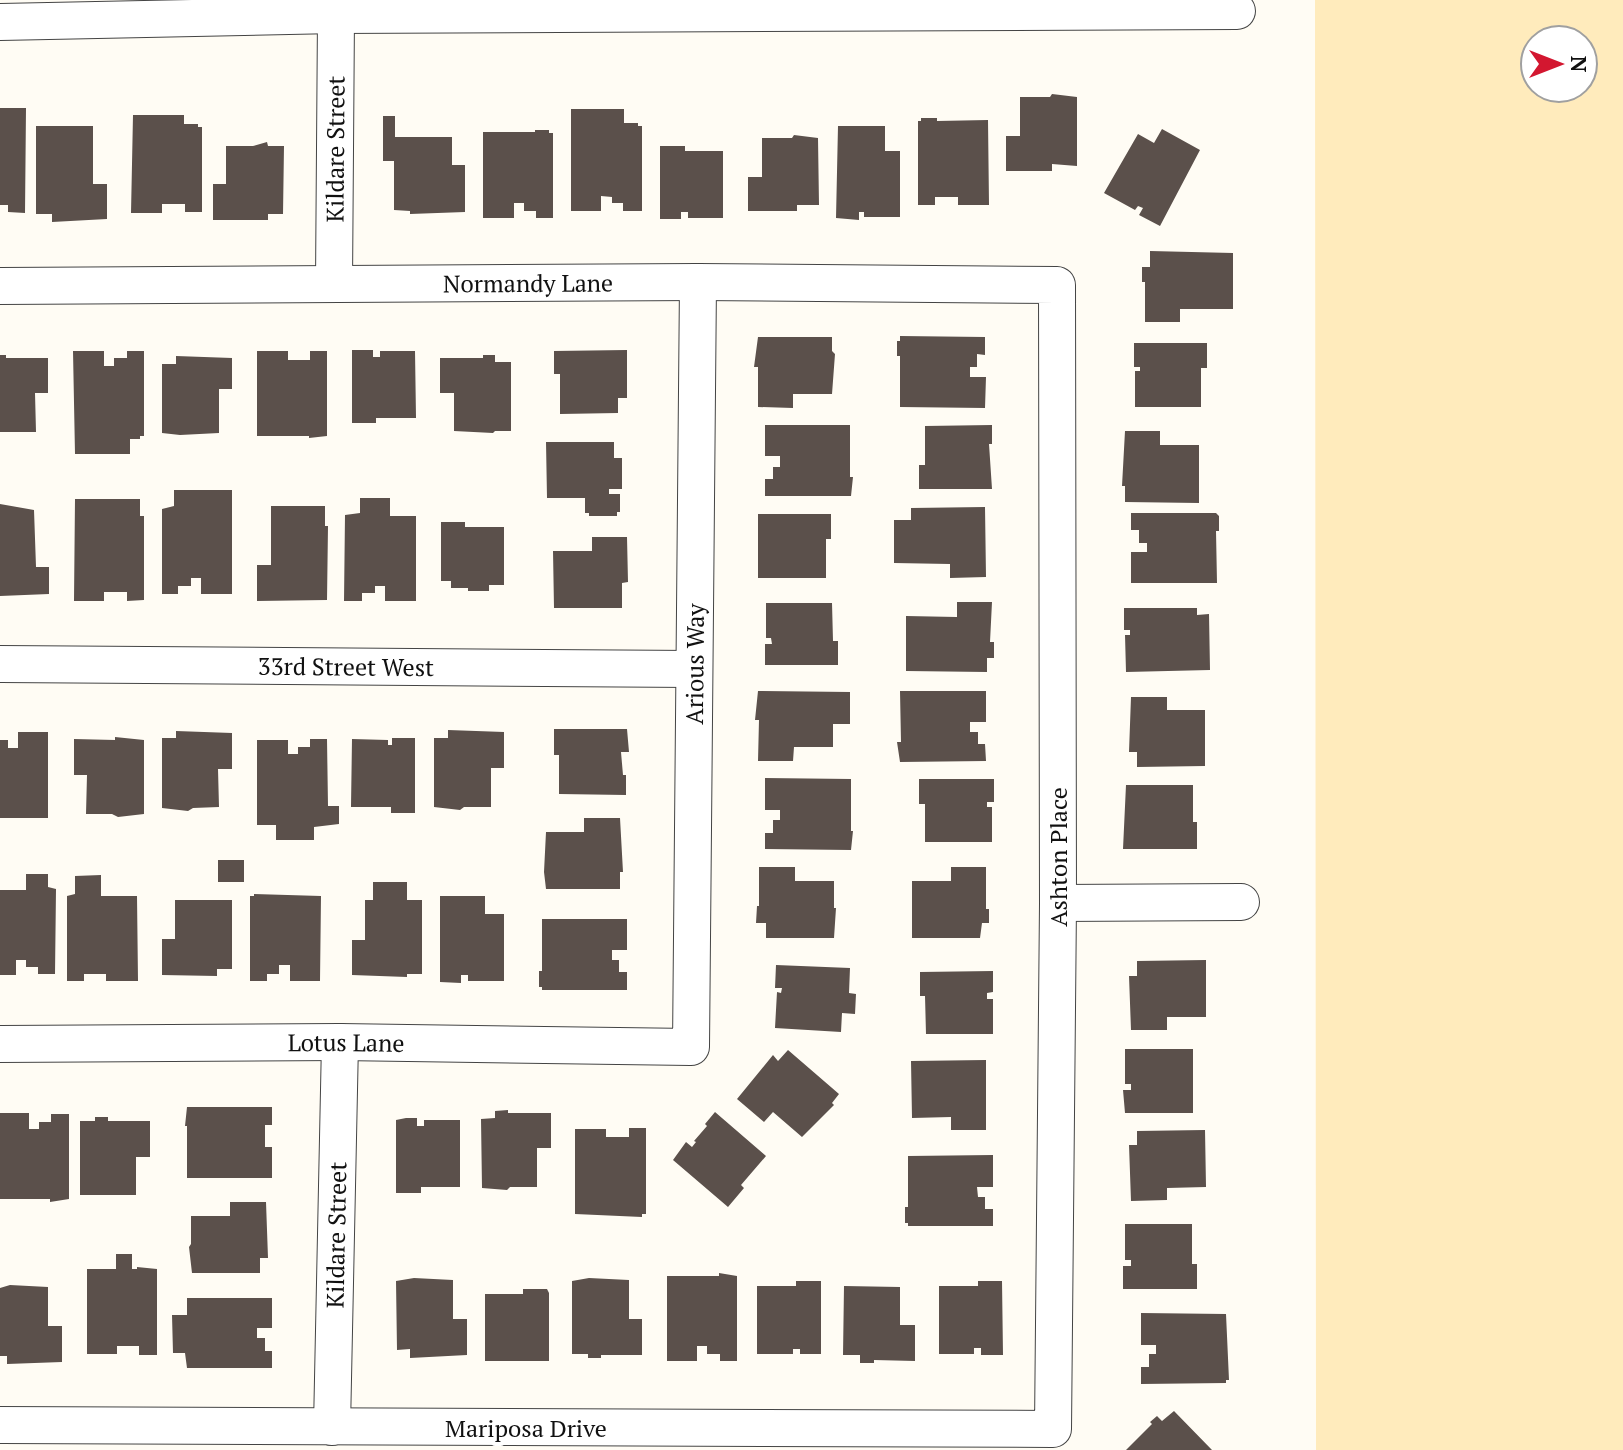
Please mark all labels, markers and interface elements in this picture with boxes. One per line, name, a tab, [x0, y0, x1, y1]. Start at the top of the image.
north arrow	[1519, 24, 1599, 104]
text: N	[1565, 56, 1594, 73]
street label: Kildare Street	[318, 75, 352, 222]
street label: Normandy Lane	[443, 266, 613, 299]
street label: Arious Way	[678, 602, 711, 725]
street label: 33rd Street West	[258, 650, 434, 683]
street label: Ashton Place	[1042, 787, 1074, 927]
street label: Lotus Lane	[288, 1026, 405, 1059]
street label: Kildare Street	[318, 1161, 354, 1309]
street label: Mariposa Drive	[445, 1412, 607, 1444]

